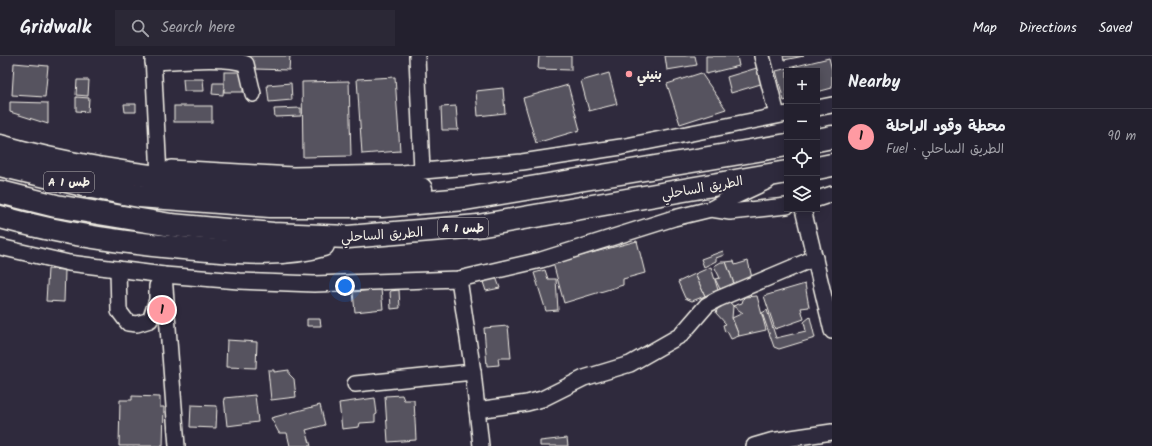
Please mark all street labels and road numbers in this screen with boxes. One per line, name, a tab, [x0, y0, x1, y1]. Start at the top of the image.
street label: الطريق الساحلي	[660, 171, 745, 206]
road number: A 1 طس	[44, 172, 94, 192]
road number: A 1 طس	[438, 218, 488, 238]
street label: الطريق الساحلي	[340, 222, 424, 249]

